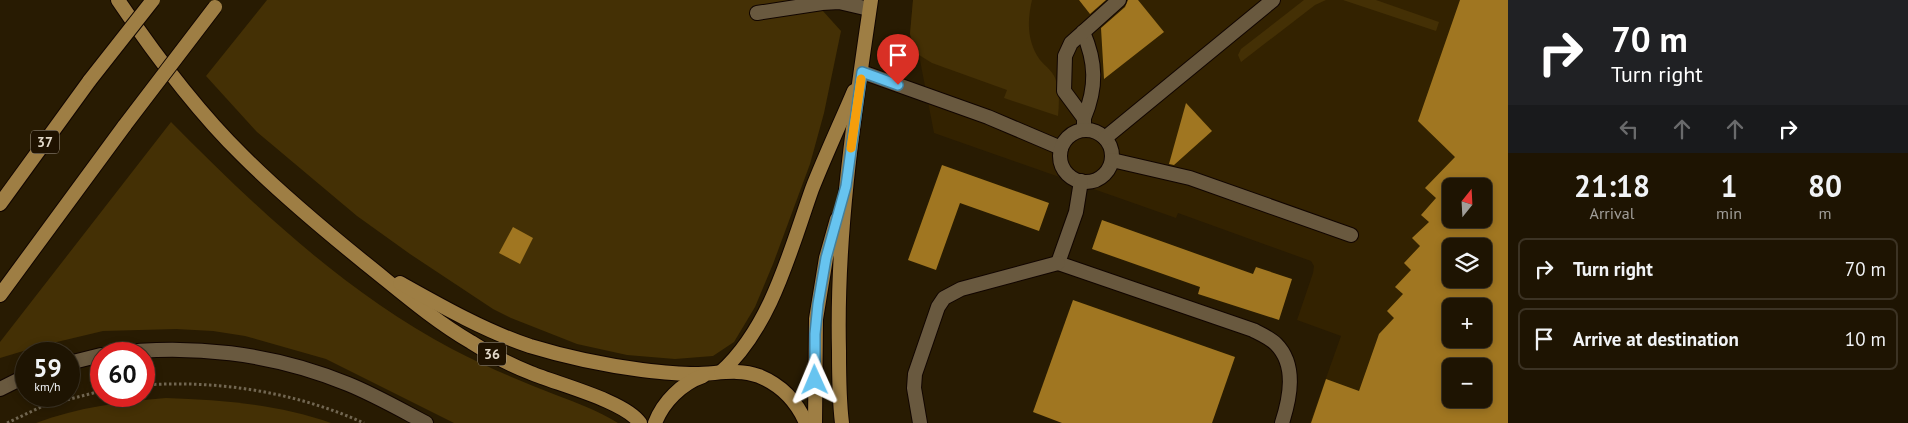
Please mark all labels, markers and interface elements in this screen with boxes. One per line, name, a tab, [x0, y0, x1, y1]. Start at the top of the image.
text: 70 m	[1611, 16, 1688, 62]
icon: right	[1528, 20, 1593, 85]
pin	[877, 34, 919, 85]
icon: arrive	[884, 41, 912, 69]
text: Turn right	[1611, 60, 1703, 88]
icon: left	[1615, 115, 1643, 143]
icon: ahead	[1668, 115, 1696, 143]
icon: ahead	[1721, 115, 1749, 143]
icon: right	[1774, 115, 1802, 143]
road number: 37	[31, 130, 59, 154]
text: 21:18	[1574, 166, 1650, 205]
text: 1	[1721, 166, 1738, 205]
text: 80	[1808, 166, 1842, 205]
north arrow	[1442, 178, 1492, 228]
map controls	[1442, 178, 1492, 408]
text: Arrival	[1590, 203, 1634, 223]
text: min	[1716, 203, 1742, 223]
text: m	[1819, 203, 1832, 223]
button: layers	[1442, 238, 1492, 288]
icon: right	[1530, 255, 1558, 283]
text: Turn right	[1573, 257, 1653, 281]
text: 70 m	[1845, 257, 1886, 281]
button: +	[1442, 298, 1492, 348]
icon: arrive	[1530, 325, 1558, 353]
text: Arrive at destination	[1573, 327, 1739, 351]
text: 10 m	[1845, 327, 1886, 351]
speed limit sign: 60	[90, 342, 155, 407]
road number: 36	[478, 342, 506, 366]
text: 59	[33, 352, 62, 384]
position arrow	[788, 353, 840, 405]
button: −	[1442, 358, 1492, 408]
text: km/h	[34, 379, 61, 394]

